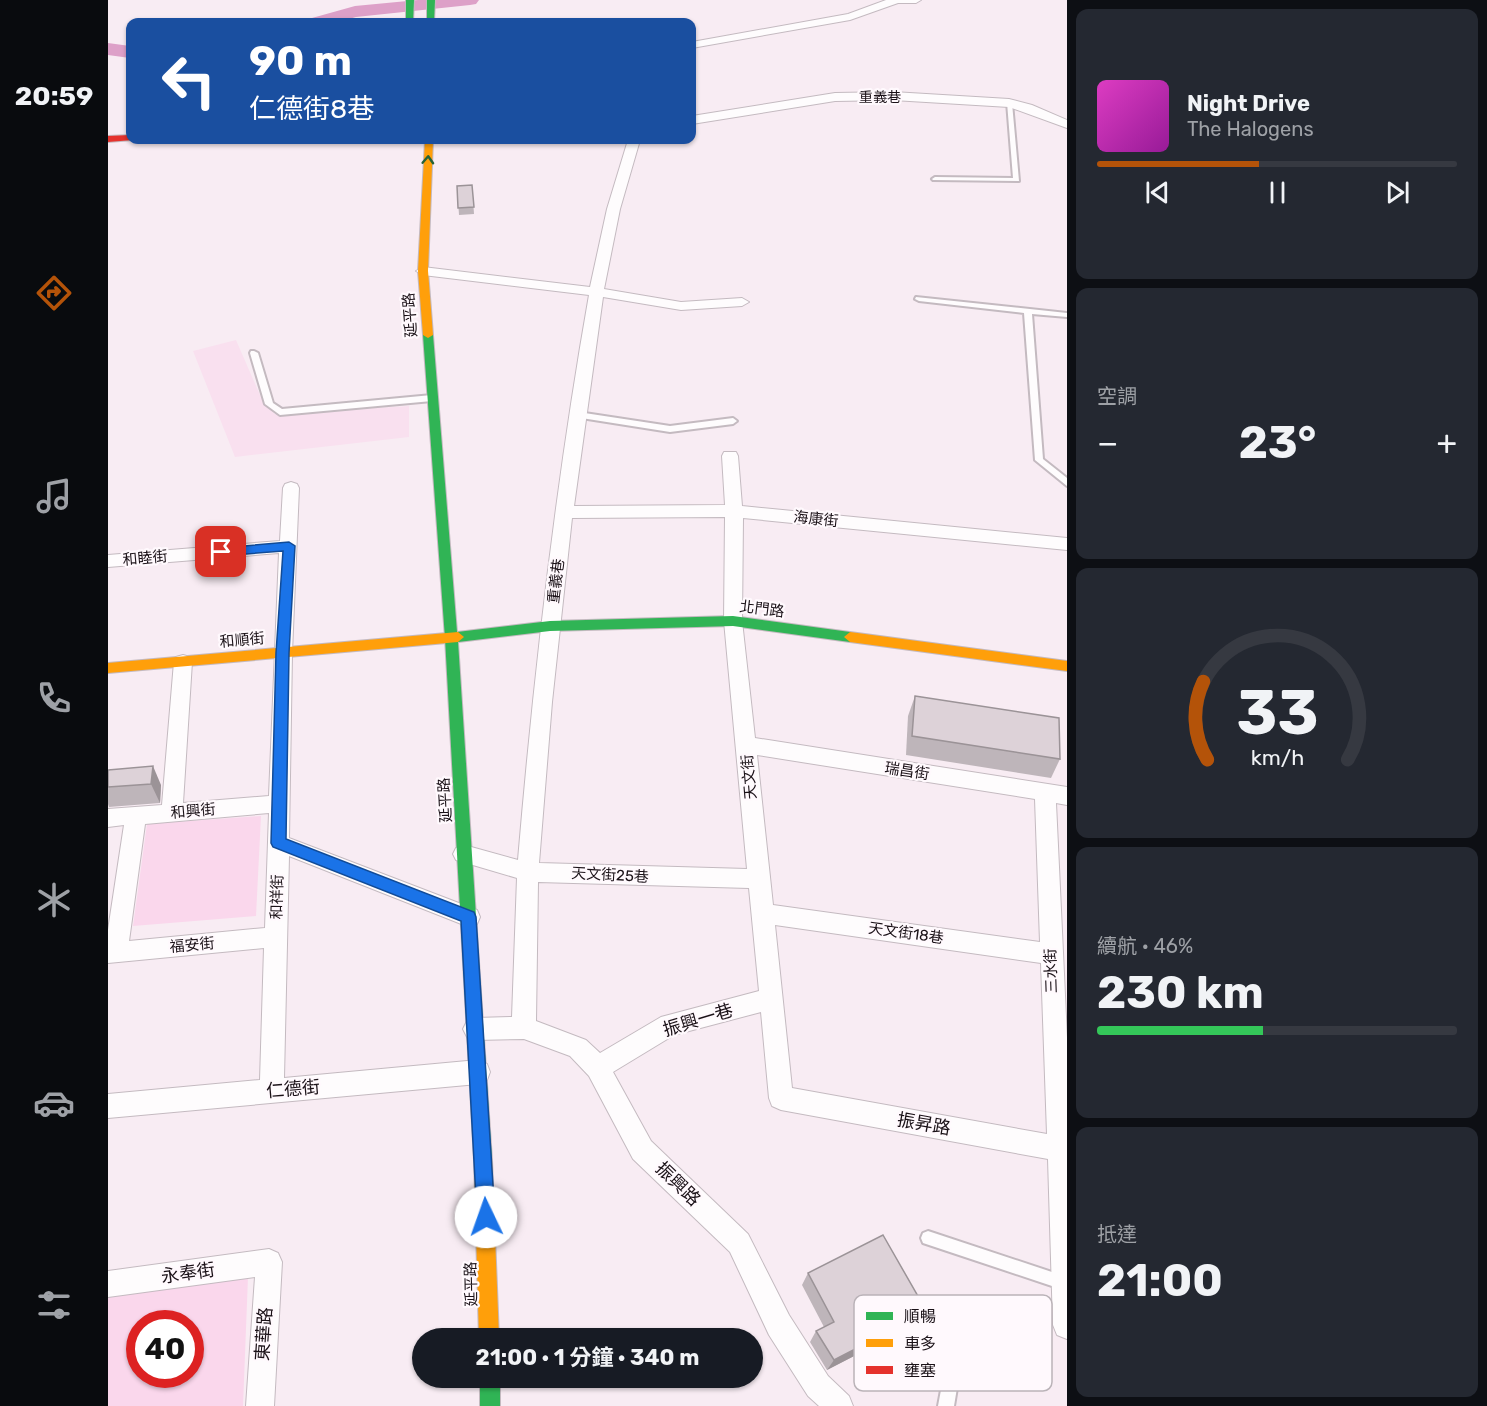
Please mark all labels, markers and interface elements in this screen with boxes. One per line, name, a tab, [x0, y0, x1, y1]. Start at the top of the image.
text: 90 m	[249, 36, 352, 86]
icon: left	[150, 42, 228, 120]
text: 20:59	[15, 80, 93, 112]
street label: 重義巷	[859, 89, 901, 106]
text: Night Drive	[1187, 90, 1310, 117]
text: 仁德街8巷	[249, 93, 374, 125]
text: The Halogens	[1187, 117, 1314, 141]
one-way arrow	[421, 155, 434, 164]
icon: previous	[1141, 176, 1174, 209]
icon: pause	[1261, 176, 1294, 209]
icon: next	[1381, 176, 1414, 209]
icon: directions	[33, 272, 75, 314]
street label: 延平路	[399, 292, 421, 338]
text: 空調	[1097, 384, 1137, 408]
text: 23°	[1239, 416, 1316, 469]
text: −	[1097, 423, 1118, 462]
text: +	[1436, 423, 1457, 462]
icon: music	[33, 475, 75, 517]
street label: 海康街	[793, 508, 839, 530]
pin	[195, 526, 246, 577]
icon: arrive	[204, 535, 237, 568]
street label: 和睦街	[122, 547, 168, 569]
street label: 重義巷	[544, 558, 568, 604]
street label: 北門路	[739, 597, 785, 621]
street label: 和順街	[219, 629, 265, 651]
text: 33	[1236, 676, 1318, 750]
icon: phone	[33, 677, 75, 719]
text: km/h	[1250, 745, 1304, 770]
street label: 天文街	[738, 754, 760, 800]
street label: 瑞昌街	[883, 759, 931, 783]
street label: 延平路	[435, 777, 455, 823]
street label: 和興街	[170, 800, 216, 822]
street label: 天文街25巷	[571, 864, 649, 886]
street label: 和祥街	[268, 874, 286, 920]
icon: climate	[33, 879, 75, 921]
street label: 天文街18巷	[867, 919, 945, 947]
street label: 福安街	[169, 934, 215, 956]
text: 續航 · 46%	[1097, 934, 1193, 958]
street label: 三水街	[1041, 948, 1061, 994]
text: 230 km	[1097, 966, 1264, 1019]
street label: 振興一巷	[660, 999, 736, 1041]
street label: 仁德街	[265, 1076, 321, 1102]
icon: car	[33, 1082, 75, 1124]
street label: 振昇路	[896, 1108, 952, 1140]
street label: 振興路	[651, 1157, 705, 1211]
position arrow	[454, 1185, 518, 1249]
text: 抵達	[1097, 1222, 1137, 1246]
text: 21:00	[1097, 1254, 1223, 1307]
street label: 永奉街	[160, 1258, 216, 1288]
street label: 延平路	[462, 1261, 480, 1307]
icon: filters	[33, 1284, 75, 1326]
legend	[854, 1295, 1052, 1391]
street label: 東華路	[251, 1306, 277, 1362]
text: 順暢	[904, 1307, 936, 1326]
speed limit sign: 40	[126, 1310, 204, 1388]
text: 車多	[904, 1334, 936, 1353]
text: 21:00 · 1 分鐘 · 340 m	[476, 1344, 699, 1371]
text: 壅塞	[904, 1361, 936, 1380]

